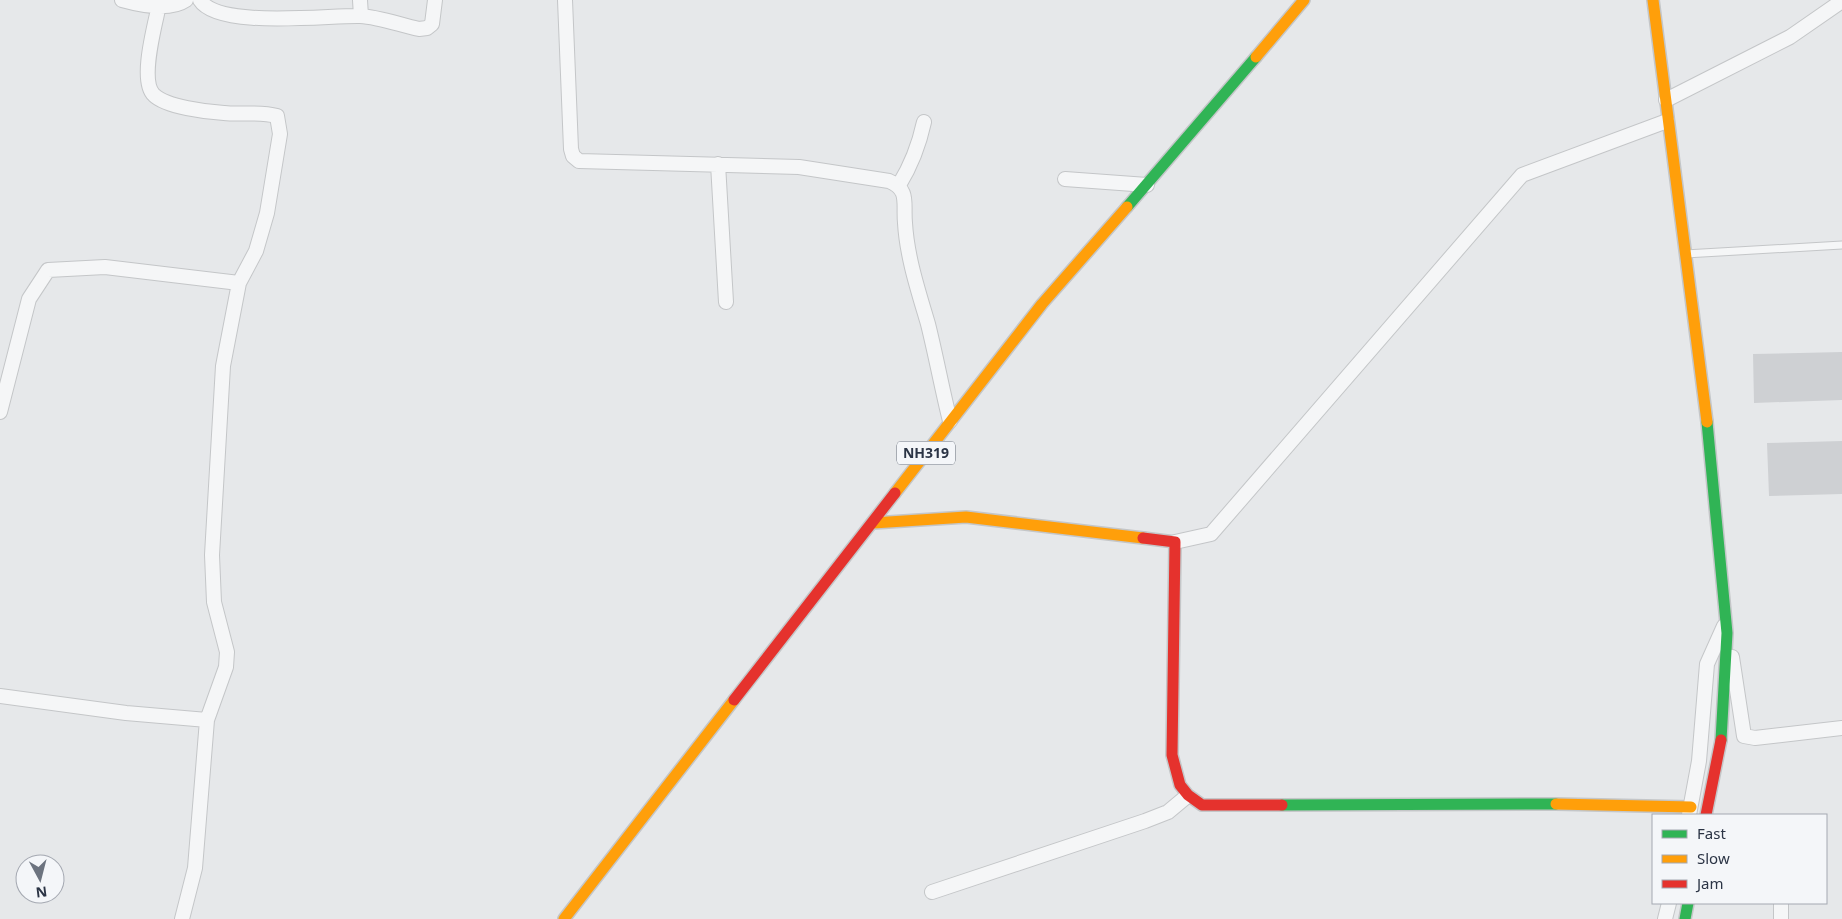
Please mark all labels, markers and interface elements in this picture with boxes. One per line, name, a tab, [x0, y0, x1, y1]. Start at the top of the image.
road number: NH319	[897, 442, 955, 464]
legend	[1652, 814, 1827, 904]
text: Fast	[1697, 823, 1726, 843]
text: Slow	[1697, 848, 1730, 868]
north arrow	[15, 854, 65, 904]
text: Jam	[1695, 873, 1724, 893]
text: N	[35, 882, 48, 903]

